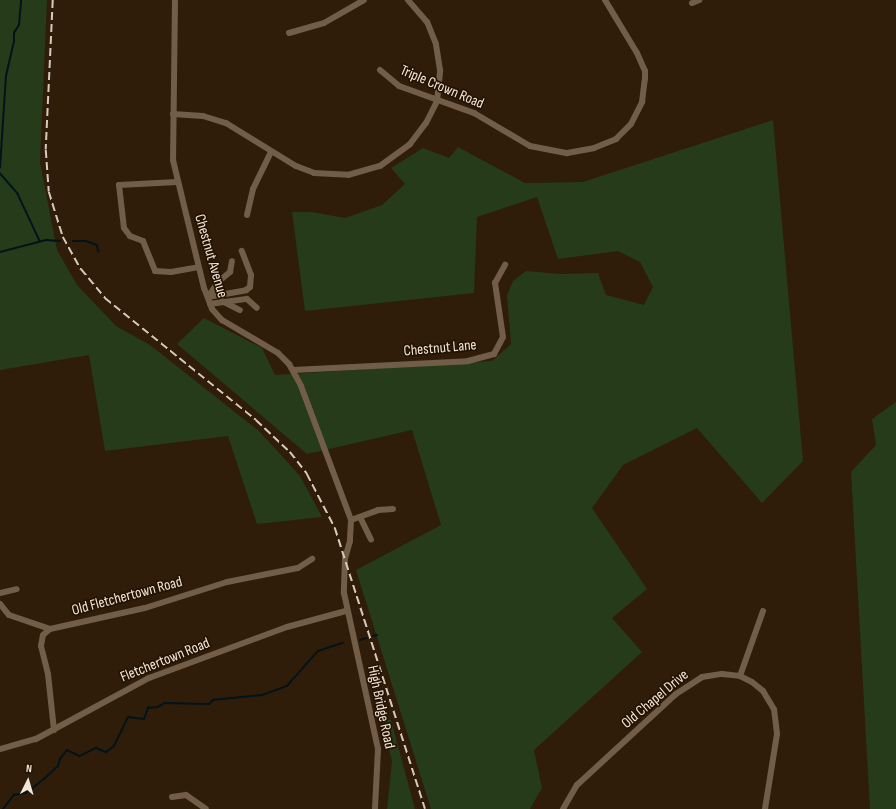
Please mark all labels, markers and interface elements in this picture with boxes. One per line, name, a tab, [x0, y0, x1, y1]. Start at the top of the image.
street label: Triple Crown Road	[397, 61, 487, 113]
street label: Chestnut Avenue	[190, 212, 232, 300]
street label: Chestnut Lane	[403, 336, 477, 360]
street label: Old Fletchertown Road	[70, 573, 184, 619]
street label: Fletchertown Road	[118, 634, 212, 686]
street label: High Bridge Road	[363, 664, 399, 750]
street label: Old Chapel Drive	[618, 666, 692, 732]
north arrow	[8, 761, 48, 801]
text: N	[26, 762, 33, 775]

